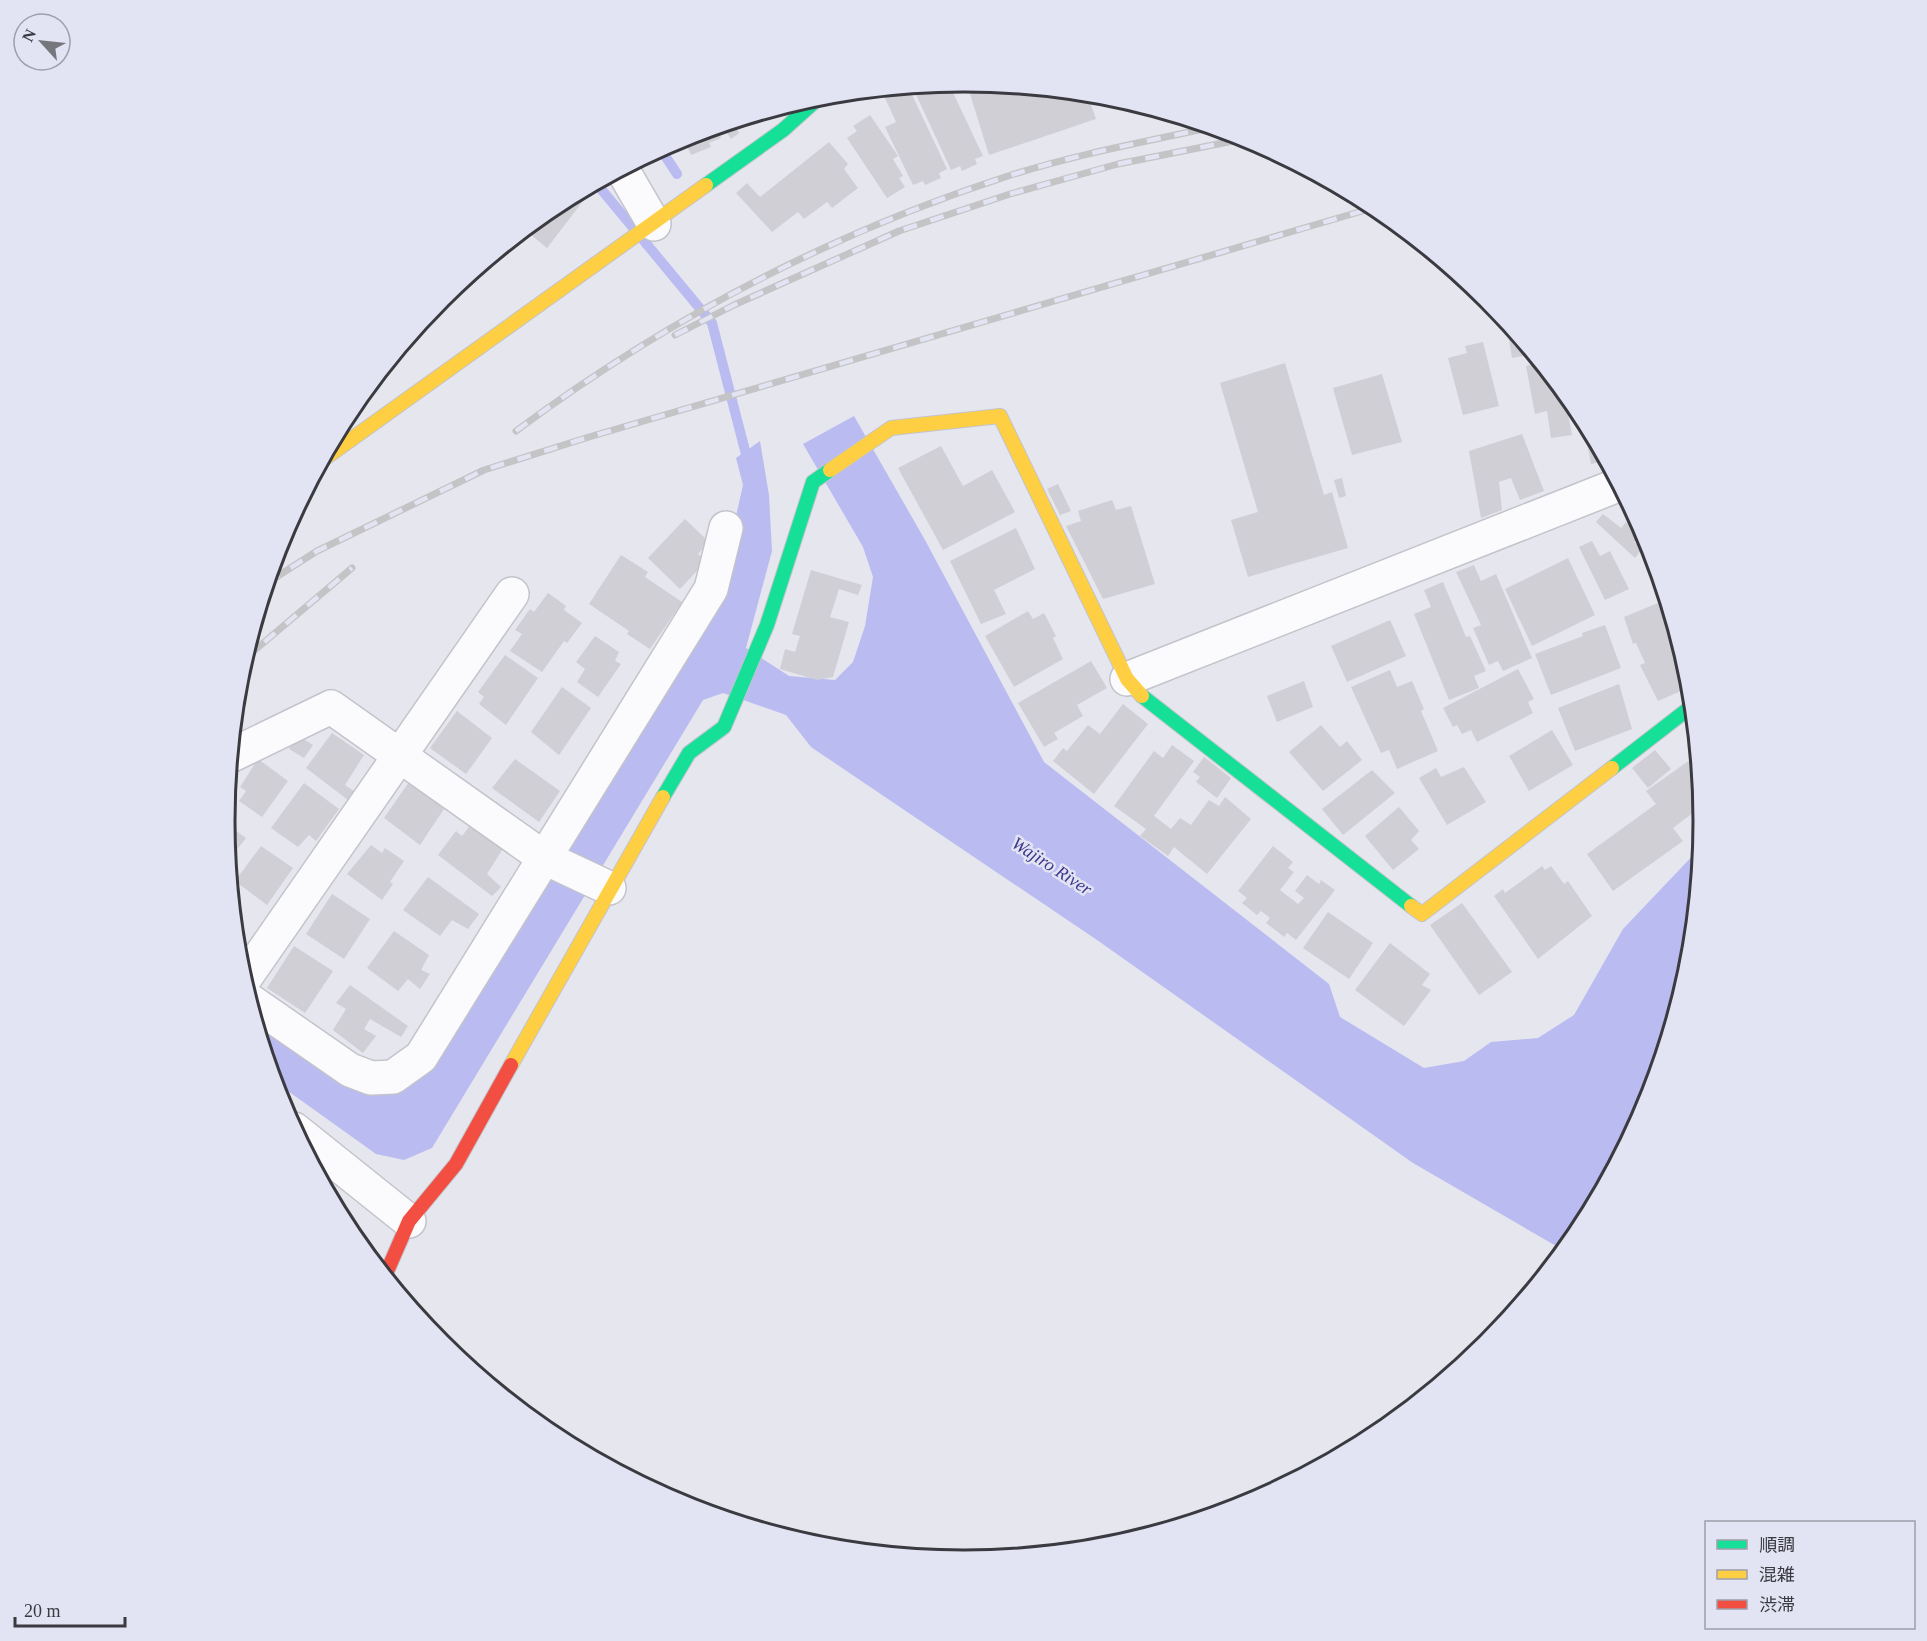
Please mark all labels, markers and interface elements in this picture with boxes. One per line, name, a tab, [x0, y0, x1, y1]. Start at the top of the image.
north arrow	[12, 12, 72, 72]
text: N	[19, 26, 39, 44]
water label: Wajiro River	[1008, 833, 1097, 900]
legend	[1705, 1521, 1915, 1629]
text: 順調	[1759, 1535, 1795, 1555]
text: 混雑	[1759, 1565, 1795, 1585]
scale bar	[15, 1590, 124, 1628]
text: 渋滞	[1759, 1595, 1795, 1615]
text: 20 m	[24, 1601, 61, 1621]

